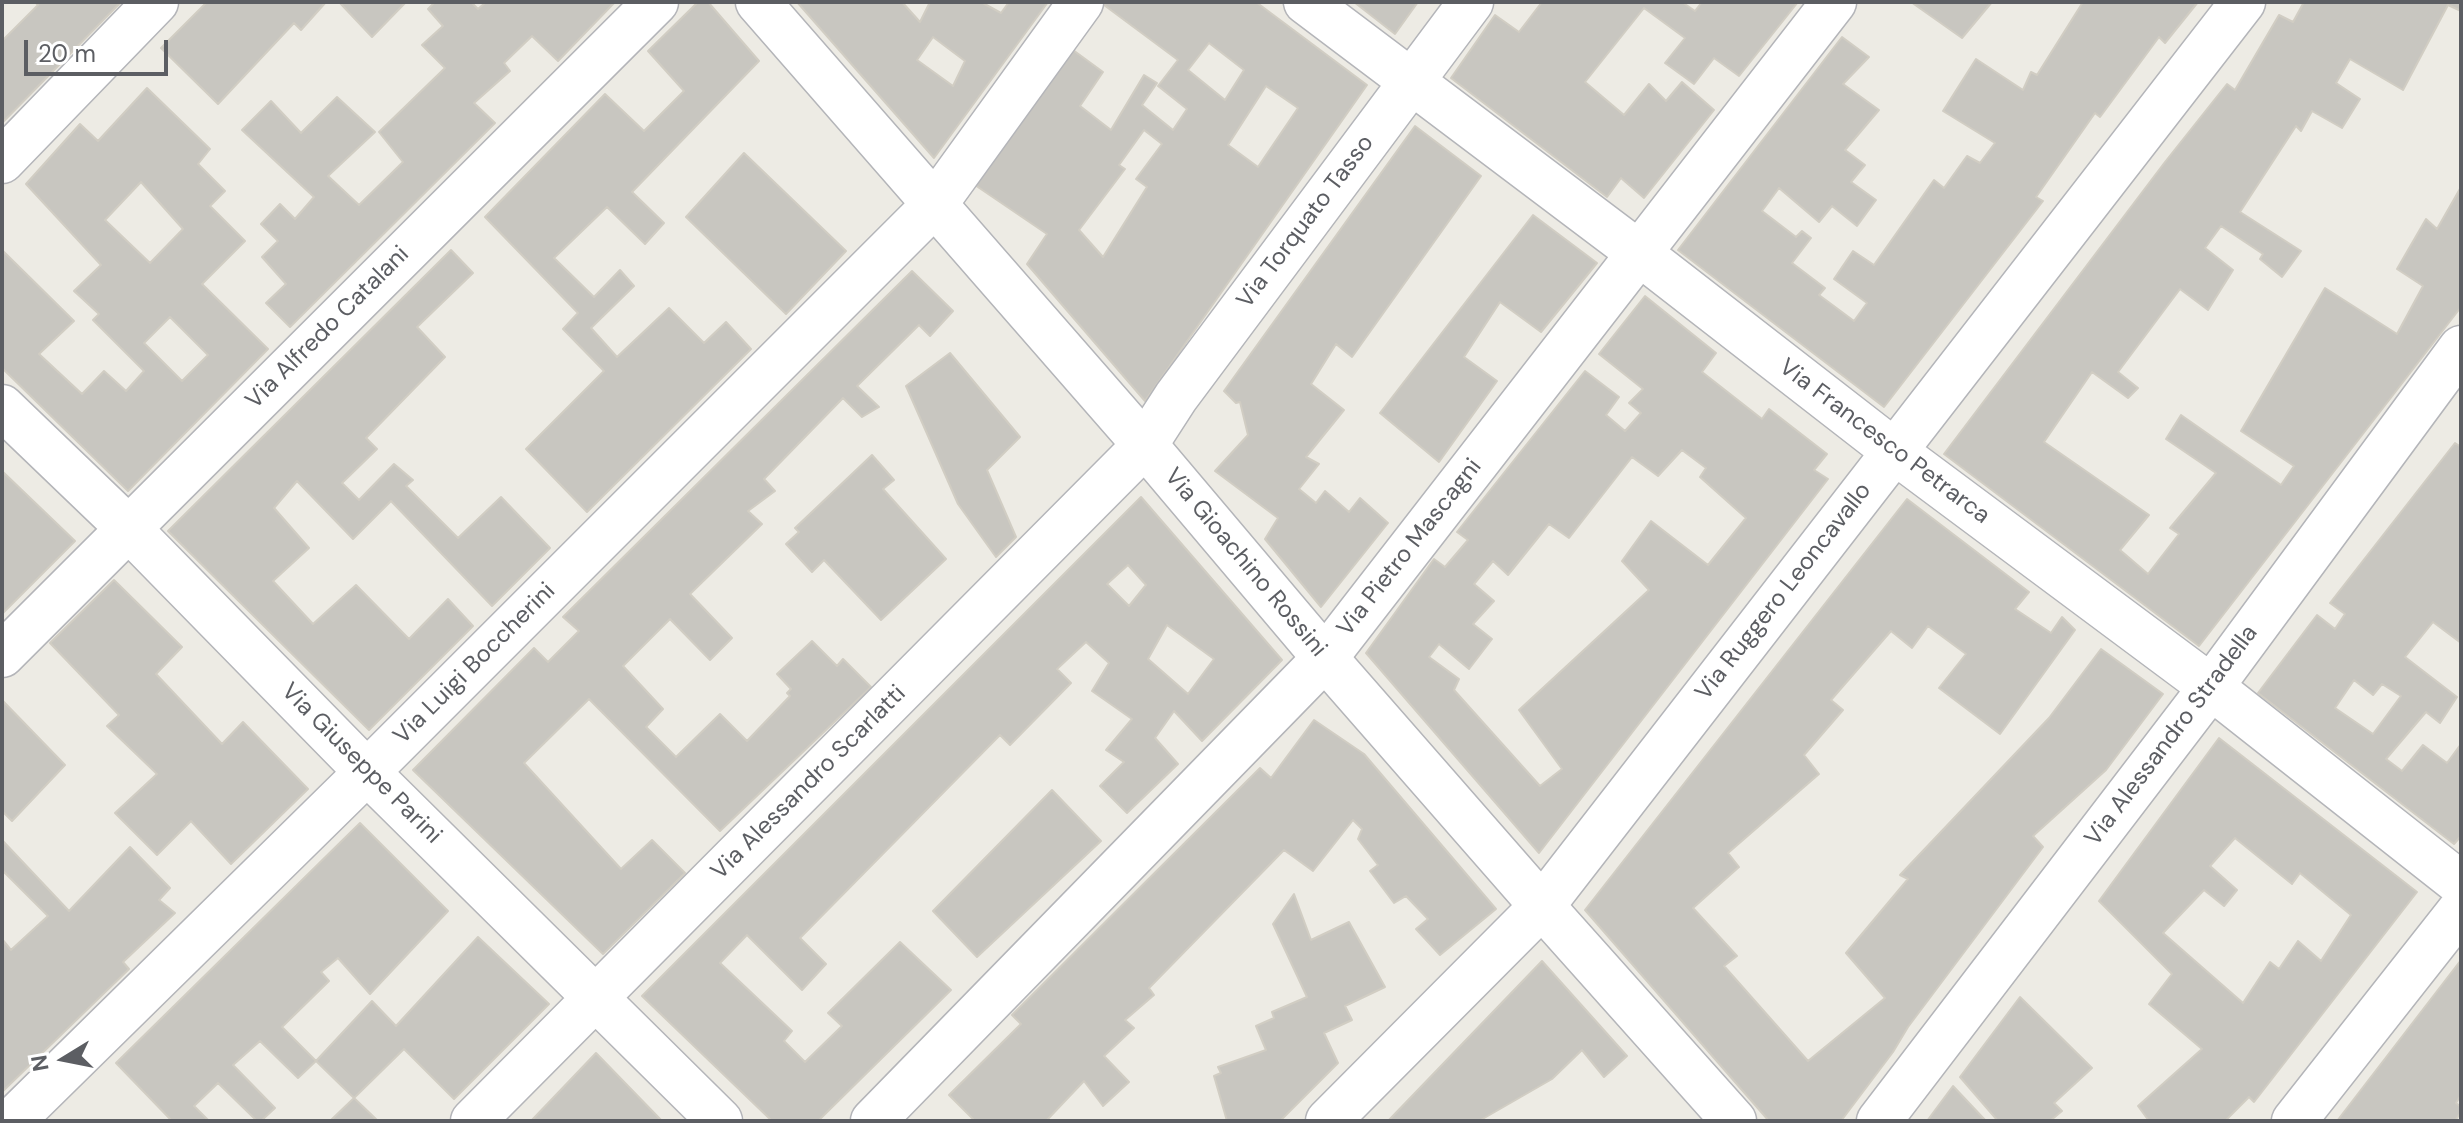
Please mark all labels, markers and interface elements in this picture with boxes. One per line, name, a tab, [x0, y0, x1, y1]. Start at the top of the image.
scale bar	[28, 24, 172, 74]
text: 20 m	[38, 38, 96, 69]
street label: Via Torquato Tasso	[1231, 130, 1381, 314]
street label: Via Alfredo Catalani	[240, 240, 416, 416]
street label: Via Francesco Petrarca	[1773, 353, 1995, 531]
street label: Via Pietro Mascagni	[1332, 453, 1488, 643]
street label: Via Gioachino Rossini	[1158, 463, 1332, 663]
street label: Via Ruggero Leoncavallo	[1690, 477, 1878, 707]
street label: Via Luigi Boccherini	[388, 577, 562, 751]
street label: Via Alessandro Stradella	[2080, 620, 2264, 852]
street label: Via Giuseppe Parini	[275, 678, 447, 850]
street label: Via Alessandro Scarlatti	[706, 680, 912, 886]
north arrow	[24, 1019, 104, 1099]
text: N	[24, 1053, 56, 1074]

